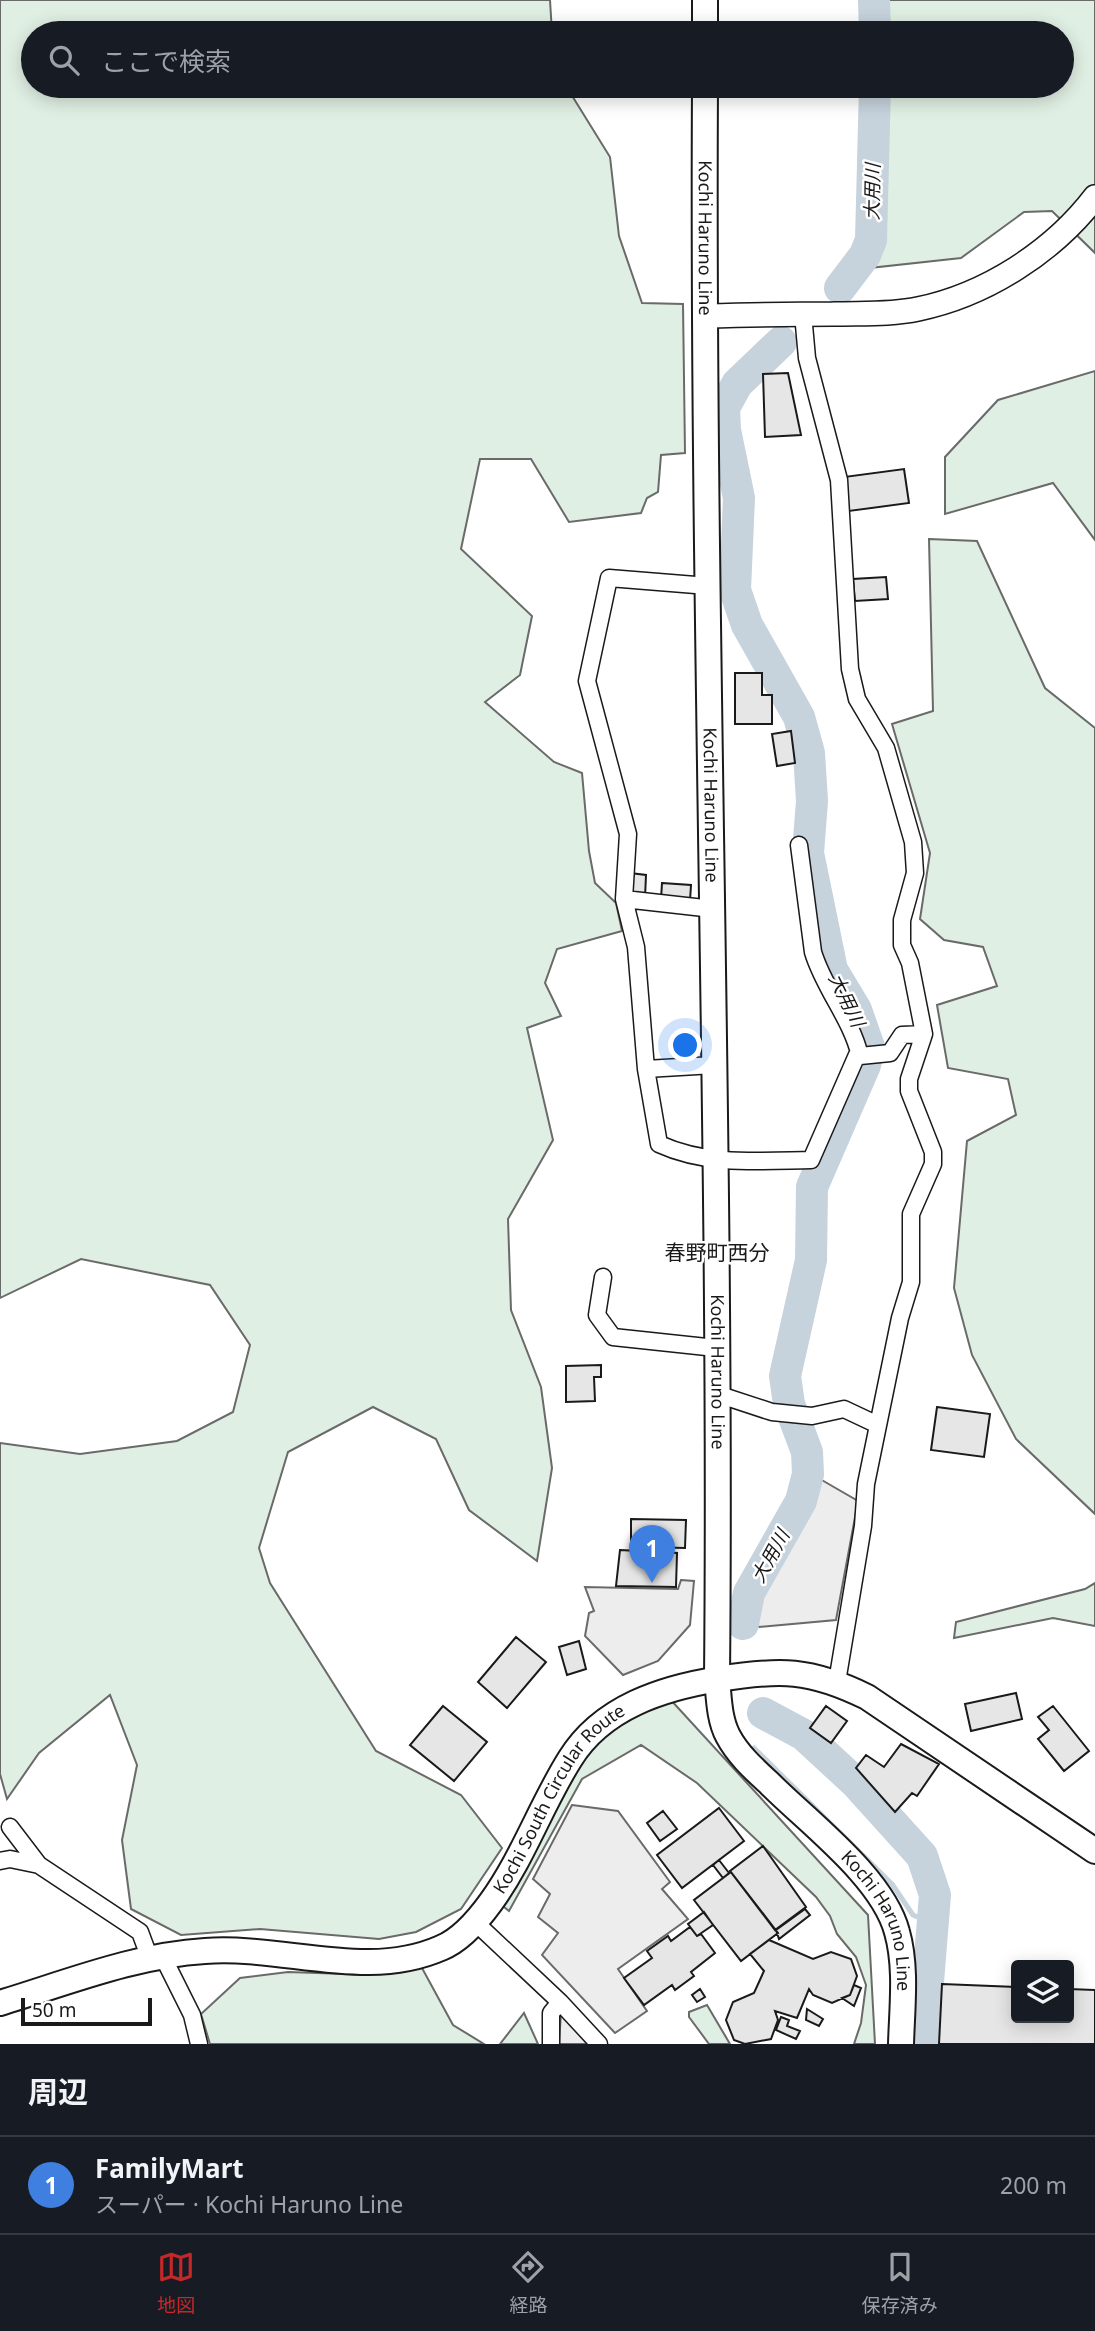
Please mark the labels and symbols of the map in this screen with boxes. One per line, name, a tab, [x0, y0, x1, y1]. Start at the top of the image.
street label: Kochi Haruno Line	[694, 160, 718, 316]
water label: 大用川	[859, 161, 886, 221]
street label: Kochi Haruno Line	[698, 727, 725, 883]
water label: 大用川	[823, 969, 872, 1033]
your location	[668, 1028, 702, 1062]
district label: 春野町西分	[665, 1238, 770, 1266]
street label: Kochi Haruno Line	[706, 1294, 731, 1450]
water label: 大用川	[745, 1523, 796, 1587]
pin: 1	[629, 1525, 675, 1583]
street label: Kochi South Circular Route	[487, 1698, 629, 1898]
street label: Kochi Haruno Line	[836, 1845, 916, 1991]
scale bar	[21, 1995, 152, 2027]

